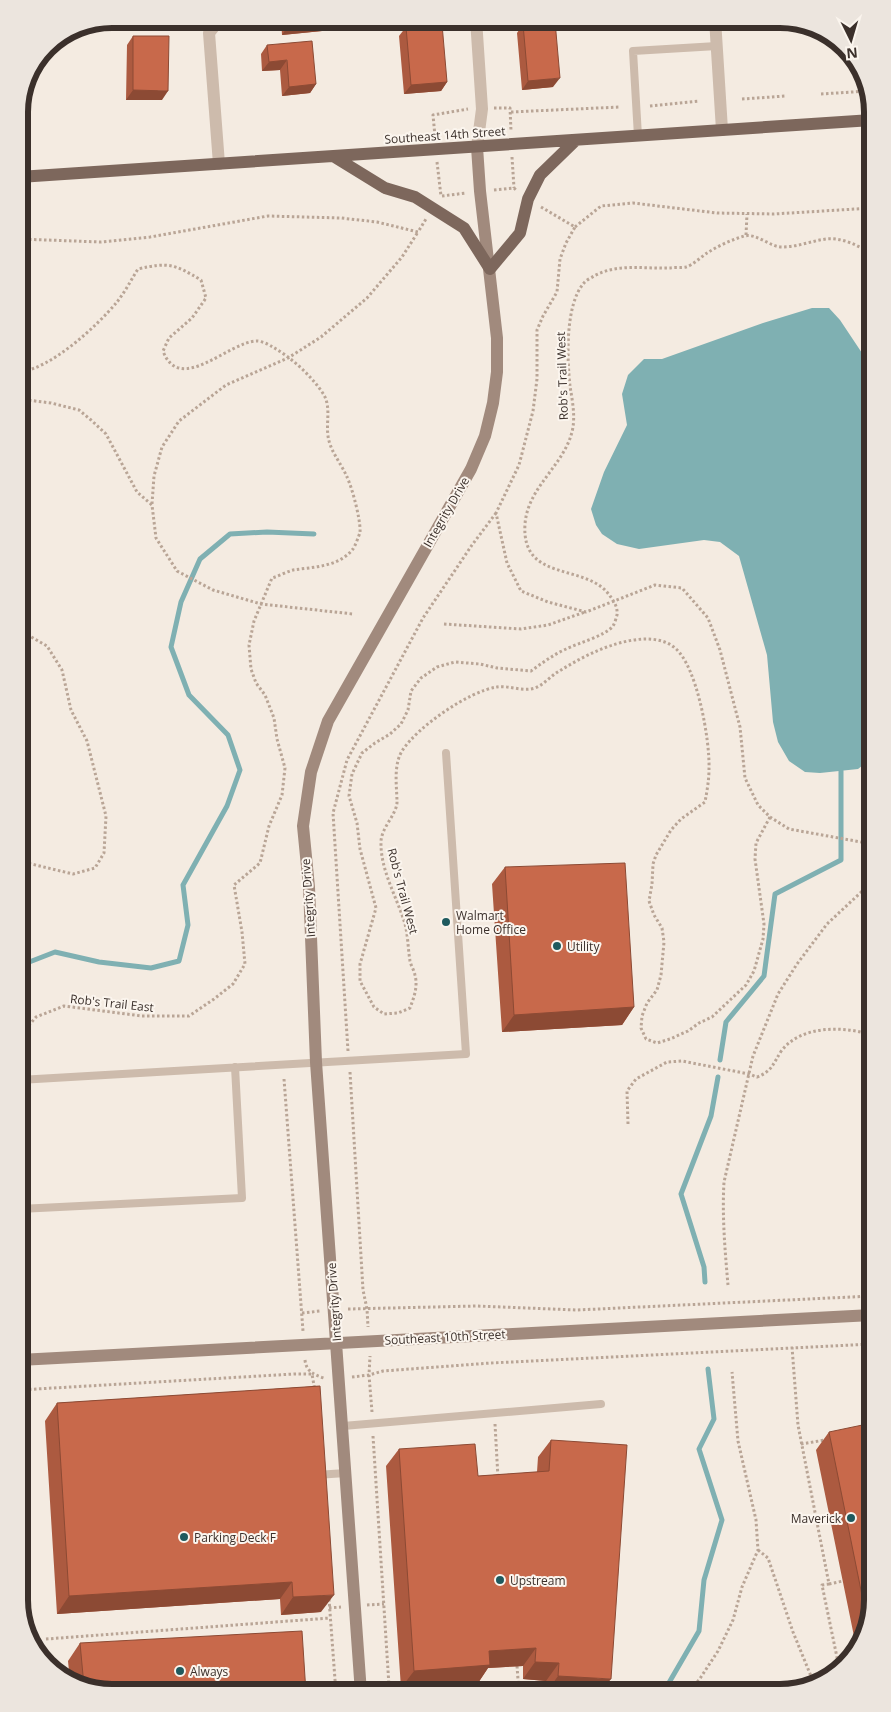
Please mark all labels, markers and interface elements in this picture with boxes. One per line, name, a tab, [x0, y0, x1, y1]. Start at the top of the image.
north arrow	[826, 15, 876, 65]
text: N	[846, 43, 859, 63]
street label: Southeast 14th Street	[384, 122, 506, 148]
street label: Rob's Trail West	[552, 331, 572, 421]
street label: Integrity Drive	[419, 473, 473, 550]
street label: Rob's Trail West	[383, 846, 423, 936]
street label: Integrity Drive	[297, 858, 319, 938]
place label: Walmart Home Office	[456, 907, 526, 938]
marker: Walmart Home Office	[440, 916, 452, 928]
place label: Utility	[567, 938, 600, 955]
marker: Utility	[551, 940, 563, 952]
street label: Rob's Trail East	[69, 990, 155, 1016]
street label: Integrity Drive	[323, 1262, 345, 1342]
street label: Southeast 10th Street	[384, 1325, 506, 1349]
place label: Maverick	[791, 1510, 842, 1527]
marker: Maverick	[845, 1512, 857, 1524]
place label: Parking Deck F	[194, 1529, 276, 1546]
marker: Parking Deck F	[178, 1531, 190, 1543]
place label: Upstream	[510, 1572, 566, 1589]
marker: Upstream	[494, 1574, 506, 1586]
place label: Always	[190, 1663, 229, 1680]
marker: Always	[174, 1665, 186, 1677]

